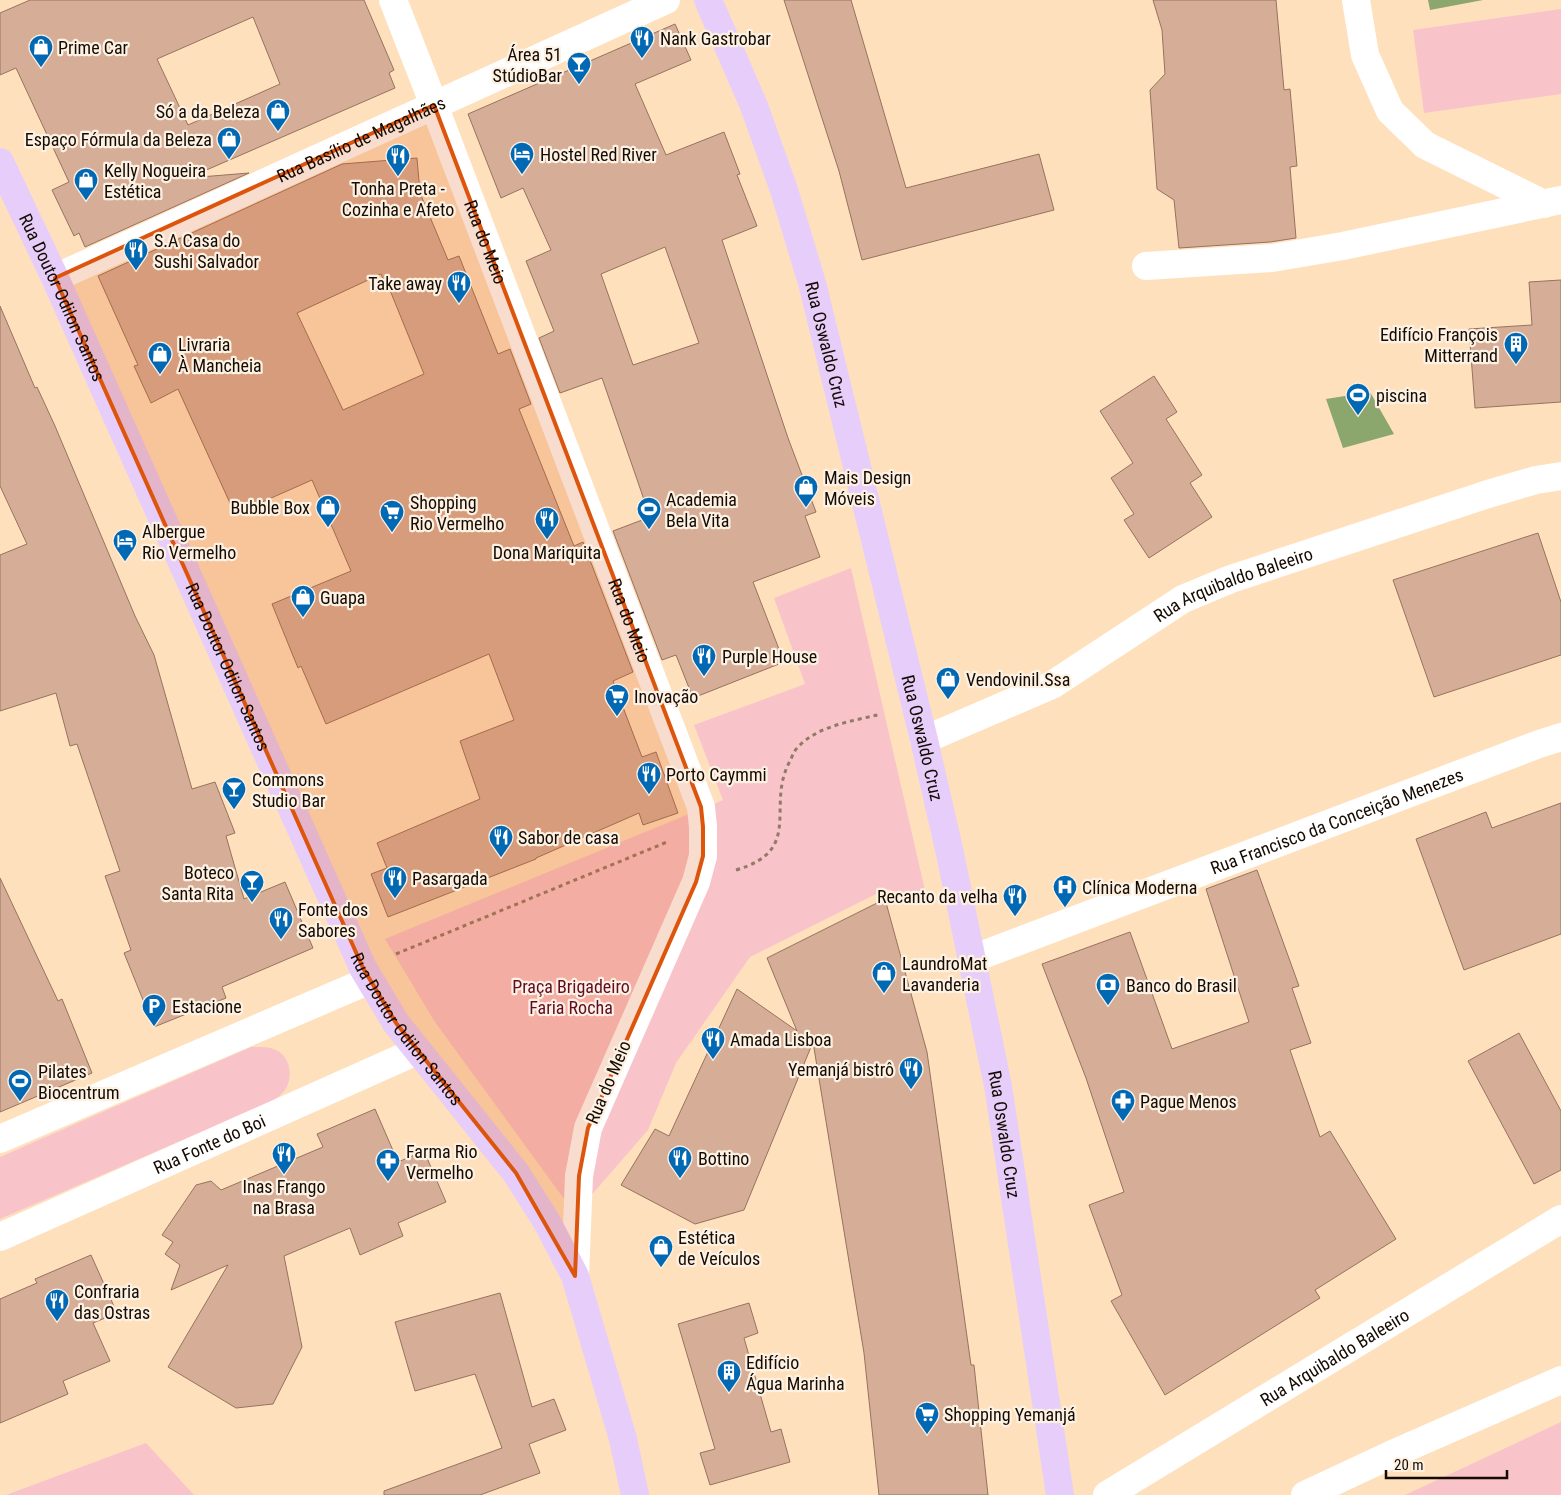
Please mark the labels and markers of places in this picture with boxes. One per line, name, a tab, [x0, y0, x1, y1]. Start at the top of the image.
restaurant icon: Nank Gastrobar	[629, 25, 655, 59]
place label: Nank Gastrobar	[660, 28, 771, 49]
shop icon: Prime Car	[28, 34, 54, 68]
place label: Prime Car	[58, 37, 129, 58]
place label: Área 51 StúdioBar	[493, 44, 563, 86]
bar icon: Área 51 StúdioBar	[566, 51, 592, 85]
shop icon: Só a da Beleza	[265, 98, 291, 132]
place label: Só a da Beleza	[156, 101, 260, 122]
shop icon: Espaço Fórmula da Beleza	[216, 126, 242, 160]
place label: Espaço Fórmula da Beleza	[25, 129, 212, 150]
hotel icon: Hostel Red River	[509, 141, 535, 175]
restaurant icon: Tonha Preta - Cozinha e Afeto	[385, 143, 411, 177]
place label: Hostel Red River	[540, 144, 657, 165]
place label: Kelly Nogueira Estética	[104, 160, 206, 202]
shop icon: Kelly Nogueira Estética	[73, 167, 99, 201]
place label: Tonha Preta - Cozinha e Afeto	[342, 178, 454, 220]
place label: S.A Casa do Sushi Salvador	[154, 230, 259, 272]
restaurant icon: S.A Casa do Sushi Salvador	[123, 237, 149, 271]
restaurant icon: Take away	[446, 270, 472, 304]
place label: Take away	[368, 273, 443, 294]
place label: Edifício François Mitterrand	[1380, 324, 1498, 366]
building icon: Edifício François Mitterrand	[1503, 331, 1529, 365]
place label: Livraria À Mancheia	[178, 334, 262, 376]
shop icon: Livraria À Mancheia	[147, 341, 173, 375]
sports icon: piscina	[1345, 382, 1371, 416]
place label: piscina	[1376, 385, 1427, 406]
place label: Mais Design Móveis	[824, 467, 911, 509]
shop icon: Mais Design Móveis	[793, 474, 819, 508]
place label: Academia Bela Vita	[666, 489, 737, 531]
place label: Shopping Rio Vermelho	[410, 492, 504, 534]
shop icon: Bubble Box	[315, 494, 341, 528]
sports icon: Academia Bela Vita	[636, 496, 662, 530]
place label: Bubble Box	[230, 497, 310, 518]
supermarket icon: Shopping Rio Vermelho	[379, 499, 405, 533]
restaurant icon: Dona Mariquita	[534, 506, 560, 540]
place label: Albergue Rio Vermelho	[142, 521, 236, 563]
hotel icon: Albergue Rio Vermelho	[112, 528, 138, 562]
place label: Dona Mariquita	[493, 542, 601, 563]
shop icon: Guapa	[290, 584, 316, 618]
place label: Guapa	[320, 587, 365, 608]
restaurant icon: Purple House	[691, 643, 717, 677]
place label: Purple House	[722, 646, 817, 667]
shop icon: Vendovinil.Ssa	[935, 666, 961, 700]
place label: Vendovinil.Ssa	[966, 669, 1070, 690]
supermarket icon: Inovação	[604, 683, 630, 717]
place label: Inovação	[634, 686, 698, 707]
restaurant icon: Porto Caymmi	[636, 761, 662, 795]
place label: Porto Caymmi	[666, 764, 767, 785]
place label: Commons Studio Bar	[252, 769, 326, 811]
bar icon: Commons Studio Bar	[221, 776, 247, 810]
restaurant icon: Sabor de casa	[488, 824, 514, 858]
place label: Sabor de casa	[518, 827, 619, 848]
place label: Boteco Santa Rita	[162, 862, 234, 904]
restaurant icon: Pasargada	[382, 865, 408, 899]
place label: Pasargada	[412, 868, 488, 889]
bar icon: Boteco Santa Rita	[239, 869, 265, 903]
hospital icon: Clínica Moderna	[1052, 874, 1078, 908]
place label: Clínica Moderna	[1082, 877, 1197, 898]
restaurant icon: Recanto da velha	[1002, 883, 1028, 917]
place label: Recanto da velha	[877, 886, 998, 907]
place label: Fonte dos Sabores	[298, 899, 368, 941]
restaurant icon: Fonte dos Sabores	[268, 906, 294, 940]
place label: LaundroMat Lavanderia	[902, 953, 987, 995]
shop icon: LaundroMat Lavanderia	[871, 960, 897, 994]
bank icon: Banco do Brasil	[1095, 972, 1121, 1006]
place label: Banco do Brasil	[1126, 975, 1237, 996]
parking icon: Estacione	[141, 993, 167, 1027]
place label: Estacione	[172, 996, 242, 1017]
restaurant icon: Amada Lisboa	[700, 1026, 726, 1060]
place label: Amada Lisboa	[730, 1029, 832, 1050]
restaurant icon: Yemanjá bistrô	[898, 1056, 924, 1090]
place label: Yemanjá bistrô	[788, 1059, 894, 1080]
place label: Pilates Biocentrum	[38, 1061, 120, 1103]
sports icon: Pilates Biocentrum	[7, 1068, 33, 1102]
pharmacy icon: Pague Menos	[1110, 1088, 1136, 1122]
place label: Pague Menos	[1140, 1091, 1237, 1112]
restaurant icon: Inas Frango na Brasa	[271, 1141, 297, 1175]
place label: Farma Rio Vermelho	[406, 1141, 478, 1183]
restaurant icon: Bottino	[667, 1145, 693, 1179]
pharmacy icon: Farma Rio Vermelho	[375, 1148, 401, 1182]
place label: Bottino	[698, 1148, 749, 1169]
place label: Inas Frango na Brasa	[243, 1176, 326, 1218]
place label: Estética de Veículos	[678, 1227, 760, 1269]
shop icon: Estética de Veículos	[648, 1234, 674, 1268]
place label: Confraria das Ostras	[74, 1281, 150, 1323]
restaurant icon: Confraria das Ostras	[44, 1288, 70, 1322]
place label: Edifício Água Marinha	[746, 1352, 845, 1394]
building icon: Edifício Água Marinha	[716, 1359, 742, 1393]
supermarket icon: Shopping Yemanjá	[914, 1401, 940, 1435]
place label: Shopping Yemanjá	[944, 1404, 1076, 1425]

